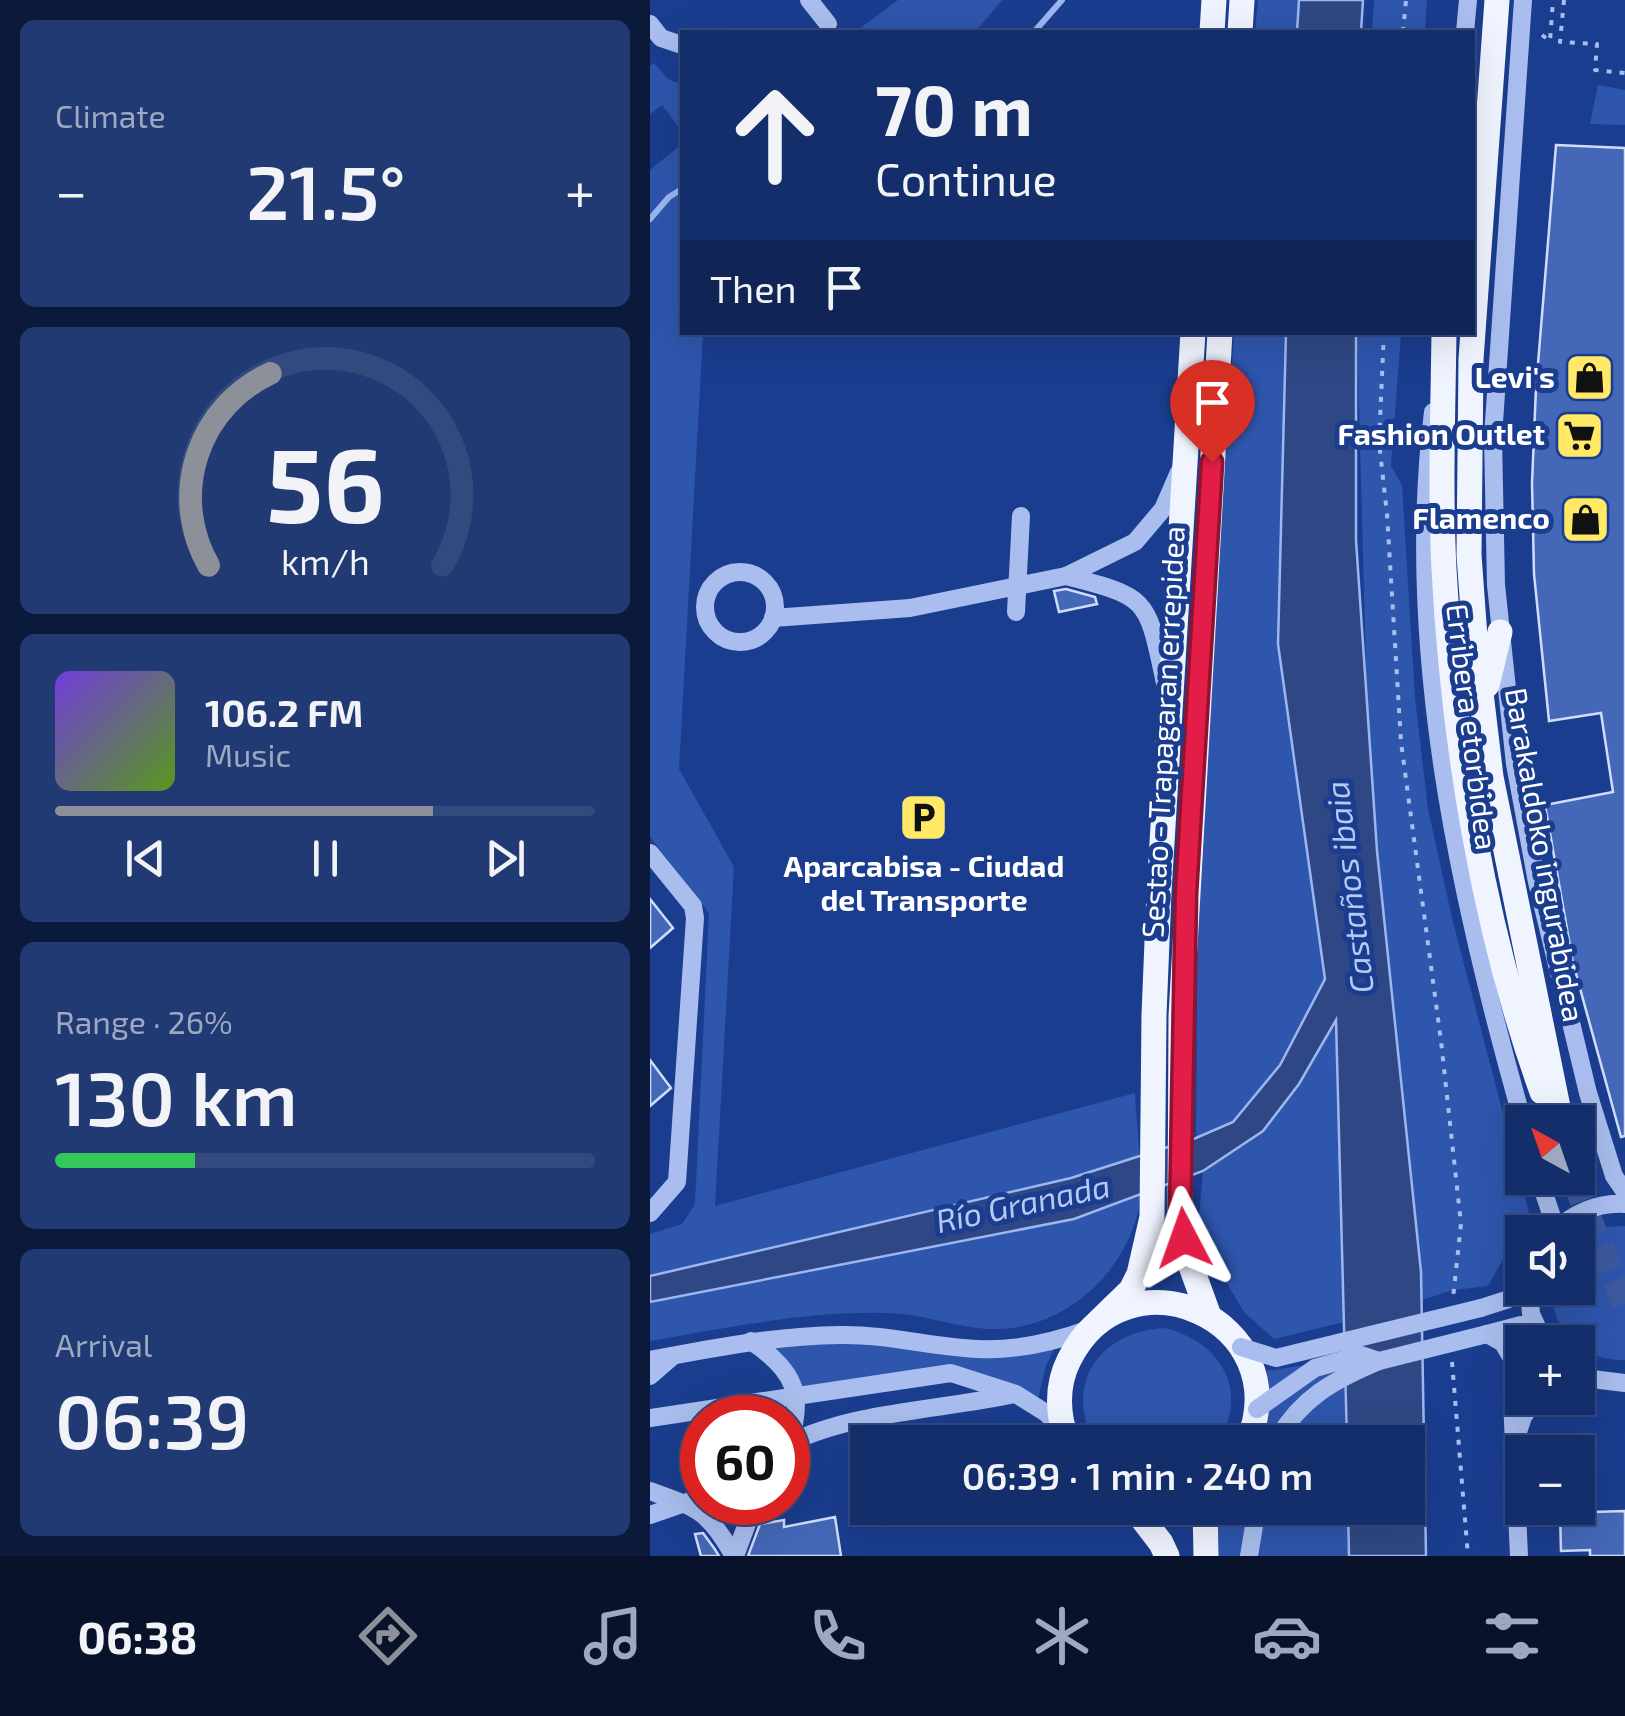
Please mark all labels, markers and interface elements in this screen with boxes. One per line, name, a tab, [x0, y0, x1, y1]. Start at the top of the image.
text: 70 m	[875, 66, 1033, 150]
icon: ahead	[710, 70, 840, 200]
text: Climate	[55, 96, 166, 134]
text: 21.5°	[246, 145, 406, 235]
text: Continue	[875, 151, 1057, 205]
text: −	[55, 157, 87, 223]
text: +	[565, 157, 595, 223]
icon: arrive	[817, 260, 872, 315]
text: Then	[710, 265, 797, 311]
shop icon: Levi's	[1564, 352, 1616, 404]
place label: Levi's	[1475, 358, 1555, 394]
pin	[1170, 360, 1255, 463]
icon: arrive	[1185, 375, 1240, 430]
supermarket icon: Fashion Outlet	[1554, 409, 1606, 461]
place label: Fashion Outlet	[1338, 415, 1545, 451]
text: 56	[266, 419, 384, 544]
shop icon: Flamenco	[1559, 493, 1611, 545]
place label: Flamenco	[1412, 499, 1550, 535]
street label: Sestao - Trapagaran errepidea	[1133, 525, 1191, 939]
text: km/h	[281, 539, 369, 582]
street label: Erribera etorbidea	[1440, 602, 1506, 852]
street label: Barakaldoko ingurabidea	[1499, 685, 1593, 1024]
text: 106.2 FM	[205, 689, 363, 735]
text: Music	[205, 735, 291, 773]
water label: Castaños ibaia	[1316, 779, 1380, 996]
parking icon: Aparcabisa - Ciudad del Transporte	[898, 792, 950, 844]
icon: previous	[118, 831, 173, 886]
icon: pause	[298, 831, 353, 886]
icon: next	[478, 831, 533, 886]
place label: Aparcabisa - Ciudad del Transporte	[784, 847, 1064, 917]
text: Range · 26%	[55, 1002, 233, 1040]
text: 130 km	[55, 1051, 298, 1141]
north arrow	[1505, 1105, 1595, 1195]
map controls	[1505, 1105, 1595, 1525]
water label: Río Granada	[932, 1165, 1113, 1239]
position arrow	[1132, 1186, 1236, 1290]
button: sound	[1505, 1215, 1595, 1305]
text: Arrival	[55, 1325, 152, 1363]
button: +	[1505, 1325, 1595, 1415]
text: 06:39	[55, 1374, 249, 1464]
speed limit sign: 60	[680, 1395, 810, 1525]
button: −	[1505, 1435, 1595, 1525]
text: 06:39 · 1 min · 240 m	[962, 1452, 1313, 1498]
icon: directions	[353, 1601, 423, 1671]
icon: music	[578, 1601, 648, 1671]
icon: phone	[803, 1601, 873, 1671]
icon: climate	[1027, 1601, 1097, 1671]
icon: car	[1252, 1601, 1322, 1671]
icon: filters	[1477, 1601, 1547, 1671]
text: 06:38	[77, 1609, 198, 1663]

